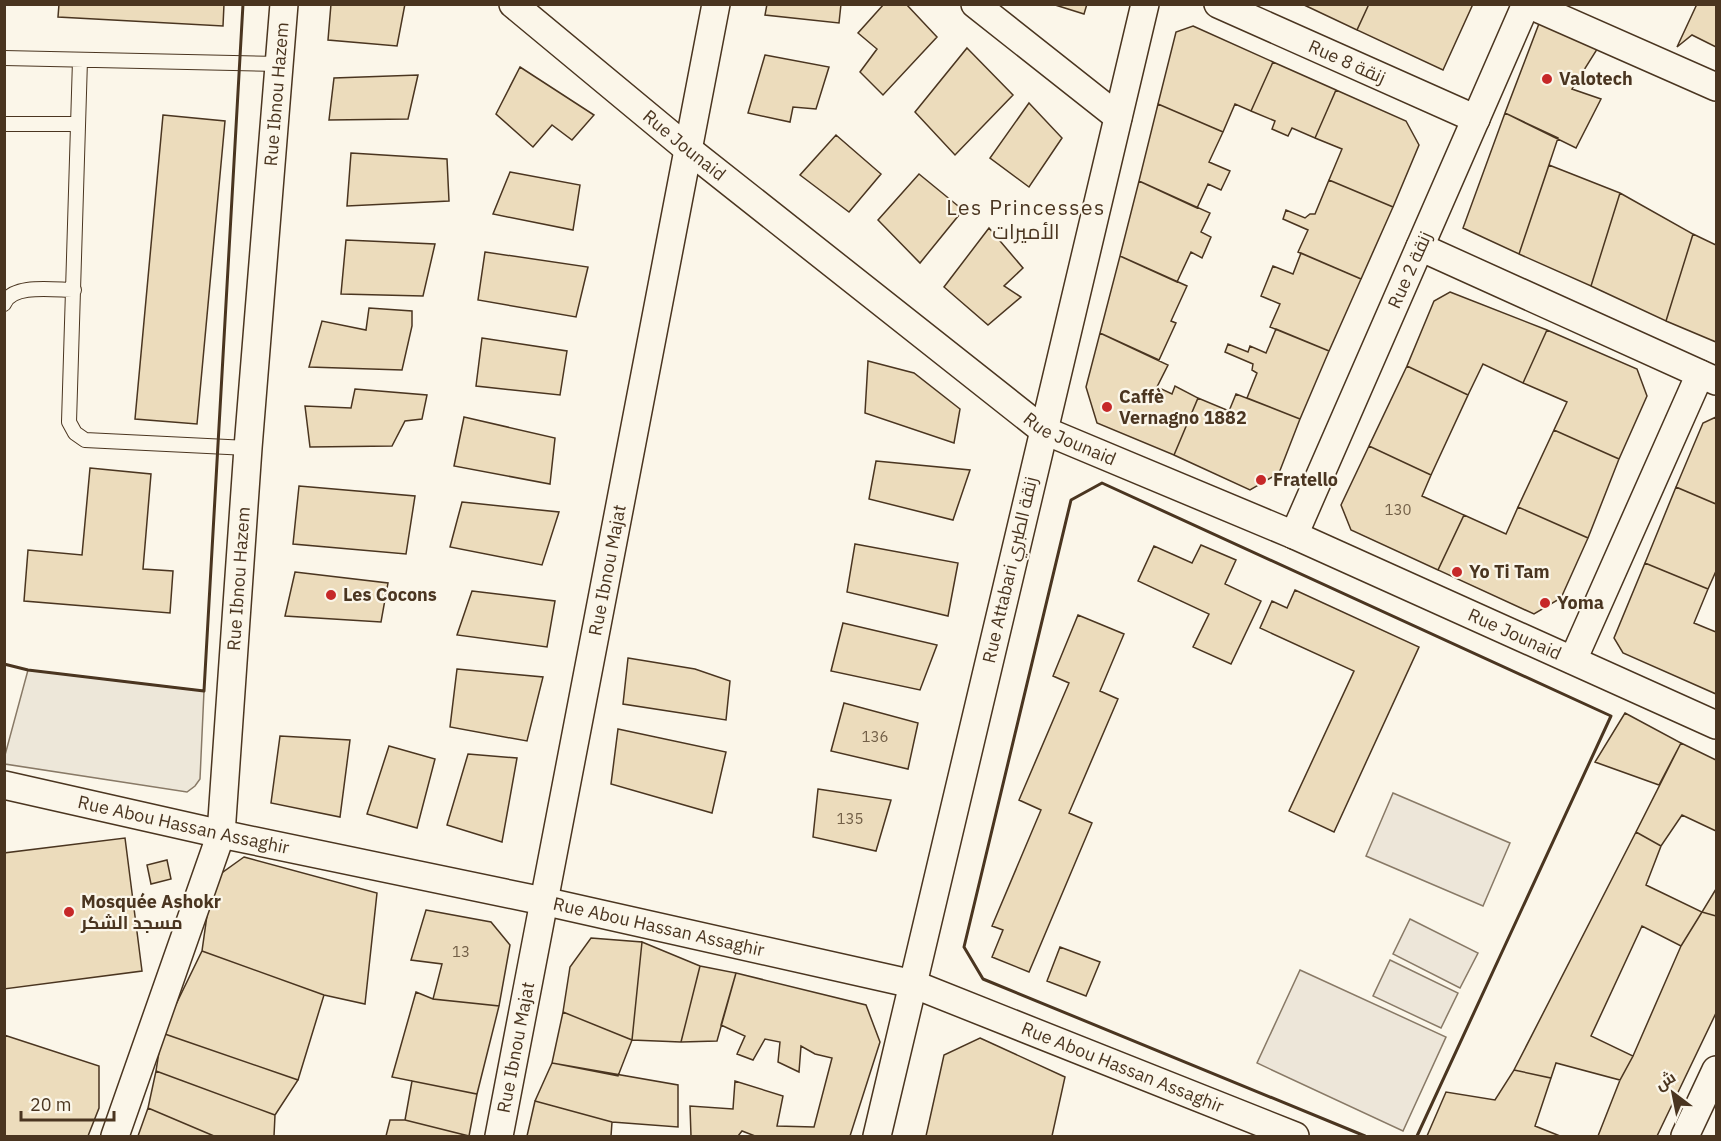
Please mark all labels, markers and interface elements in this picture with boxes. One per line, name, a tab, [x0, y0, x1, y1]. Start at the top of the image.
street label: Rue Ibnou Hazem	[259, 21, 293, 167]
street label: Rue 8 زنقة	[1305, 34, 1390, 89]
place label: Valotech	[1559, 67, 1633, 90]
marker: Valotech	[1540, 72, 1554, 86]
street label: Rue Jounaid	[638, 105, 731, 186]
district label: Les Princesses الأميرات	[946, 193, 1106, 245]
street label: Rue 2 زنقة	[1382, 227, 1437, 312]
place label: Caffè Vernagno 1882	[1119, 385, 1247, 429]
marker: Caffè Vernagno 1882	[1100, 400, 1114, 414]
street label: Rue Jounaid	[1019, 407, 1120, 470]
place label: Fratello	[1273, 468, 1338, 491]
marker: Fratello	[1254, 473, 1268, 487]
street label: Rue Attabari زنقة الطبري	[977, 474, 1045, 666]
house number: 130	[1384, 500, 1412, 519]
street label: Rue Ibnou Majat	[583, 503, 631, 638]
street label: Rue Ibnou Hazem	[222, 506, 255, 652]
place label: Yo Ti Tam	[1469, 560, 1550, 583]
marker: Yo Ti Tam	[1450, 565, 1464, 579]
place label: Les Cocons	[343, 583, 437, 606]
marker: Les Cocons	[324, 588, 338, 602]
place label: Yoma	[1557, 591, 1604, 614]
marker: Yoma	[1538, 596, 1552, 610]
street label: Rue Jounaid	[1464, 603, 1565, 665]
house number: 136	[861, 727, 889, 746]
street label: Rue Abou Hassan Assaghir	[76, 790, 292, 859]
house number: 135	[836, 809, 864, 828]
place label: Mosquée Ashokr مسجد الشكر	[80, 890, 221, 934]
street label: Rue Abou Hassan Assaghir	[551, 892, 767, 961]
marker: Mosquée Ashokr مسجد الشكر	[62, 905, 76, 919]
house number: 13	[452, 942, 470, 961]
street label: Rue Ibnou Majat	[492, 980, 539, 1115]
street label: Rue Abou Hassan Assaghir	[1018, 1016, 1228, 1118]
north arrow	[1643, 1063, 1703, 1123]
text: ش	[1651, 1066, 1679, 1094]
scale bar	[21, 1084, 114, 1122]
text: 20 m	[30, 1093, 72, 1116]

